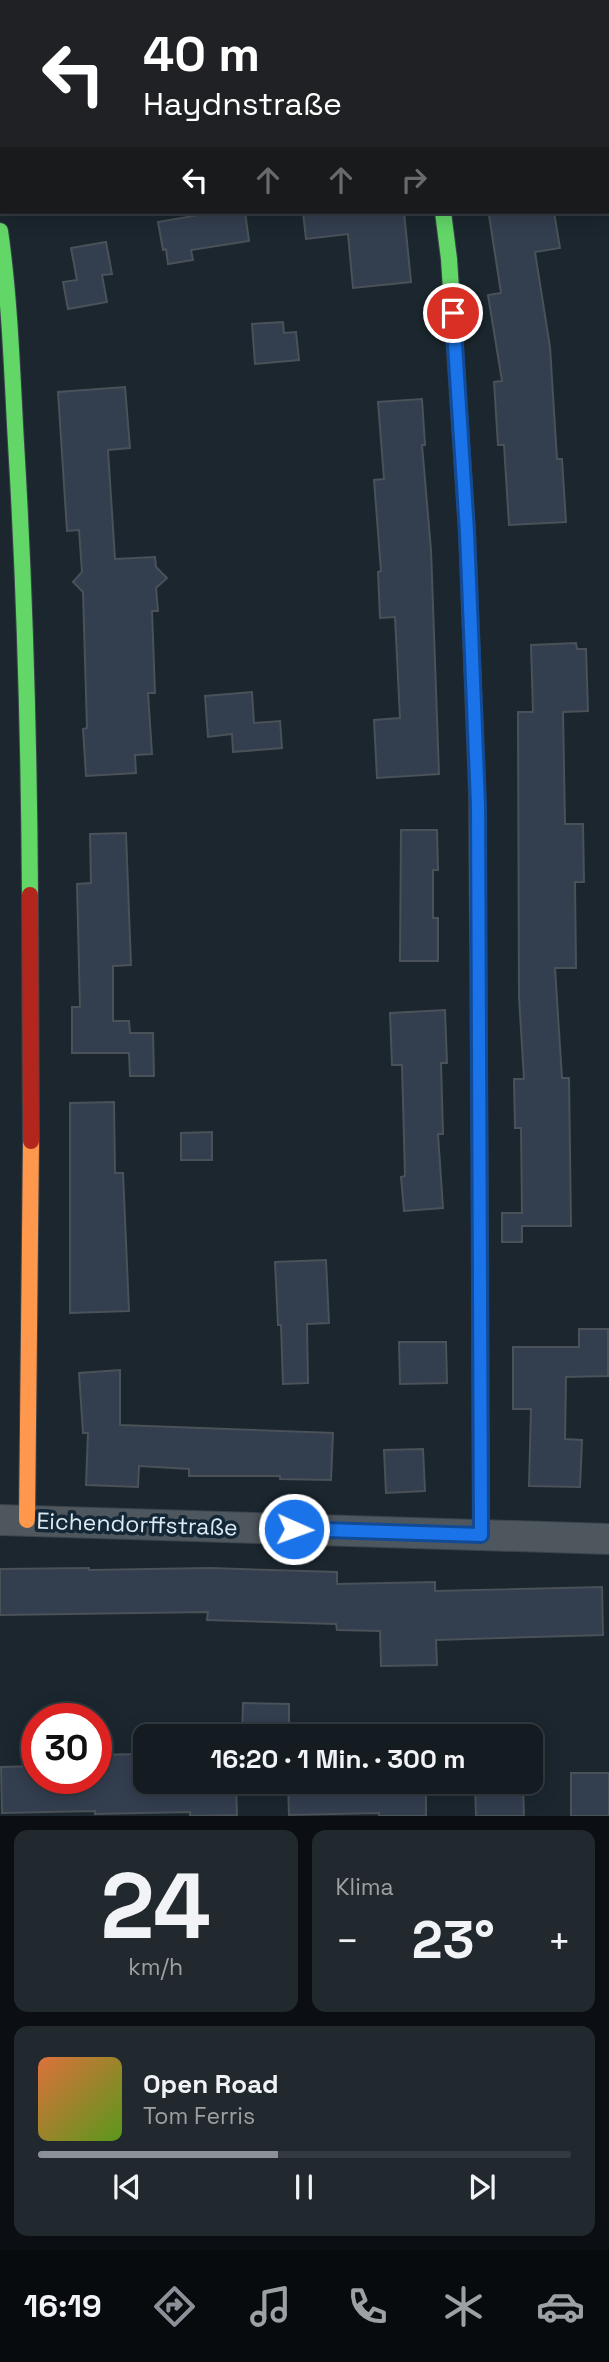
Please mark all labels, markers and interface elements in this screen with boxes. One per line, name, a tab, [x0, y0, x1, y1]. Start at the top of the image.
text: 40 m	[143, 23, 260, 85]
icon: left	[28, 28, 119, 119]
text: Haydnstraße	[143, 84, 342, 124]
icon: left	[176, 161, 214, 199]
icon: ahead	[249, 161, 287, 199]
icon: ahead	[322, 161, 360, 199]
icon: right	[395, 161, 433, 199]
pin	[423, 283, 483, 343]
icon: arrive	[434, 294, 472, 332]
position arrow	[257, 1492, 331, 1566]
street label: Eichendorffstraße	[36, 1505, 238, 1543]
speed limit sign: 30	[21, 1703, 112, 1794]
text: 16:20 · 1 Min. · 300 m	[210, 1742, 466, 1776]
text: 24	[101, 1848, 211, 1965]
text: Klima	[336, 1872, 394, 1902]
text: 23°	[412, 1907, 495, 1973]
text: −	[336, 1917, 359, 1965]
text: +	[547, 1917, 571, 1965]
text: km/h	[128, 1952, 183, 1982]
text: Open Road	[143, 2067, 279, 2101]
text: Tom Ferris	[143, 2101, 255, 2131]
icon: previous	[108, 2168, 146, 2206]
icon: pause	[285, 2168, 323, 2206]
icon: next	[463, 2168, 501, 2206]
icon: directions	[150, 2282, 199, 2331]
icon: music	[246, 2282, 295, 2331]
icon: phone	[343, 2282, 392, 2331]
icon: climate	[439, 2282, 488, 2331]
icon: car	[536, 2282, 585, 2331]
text: 16:19	[24, 2286, 102, 2326]

